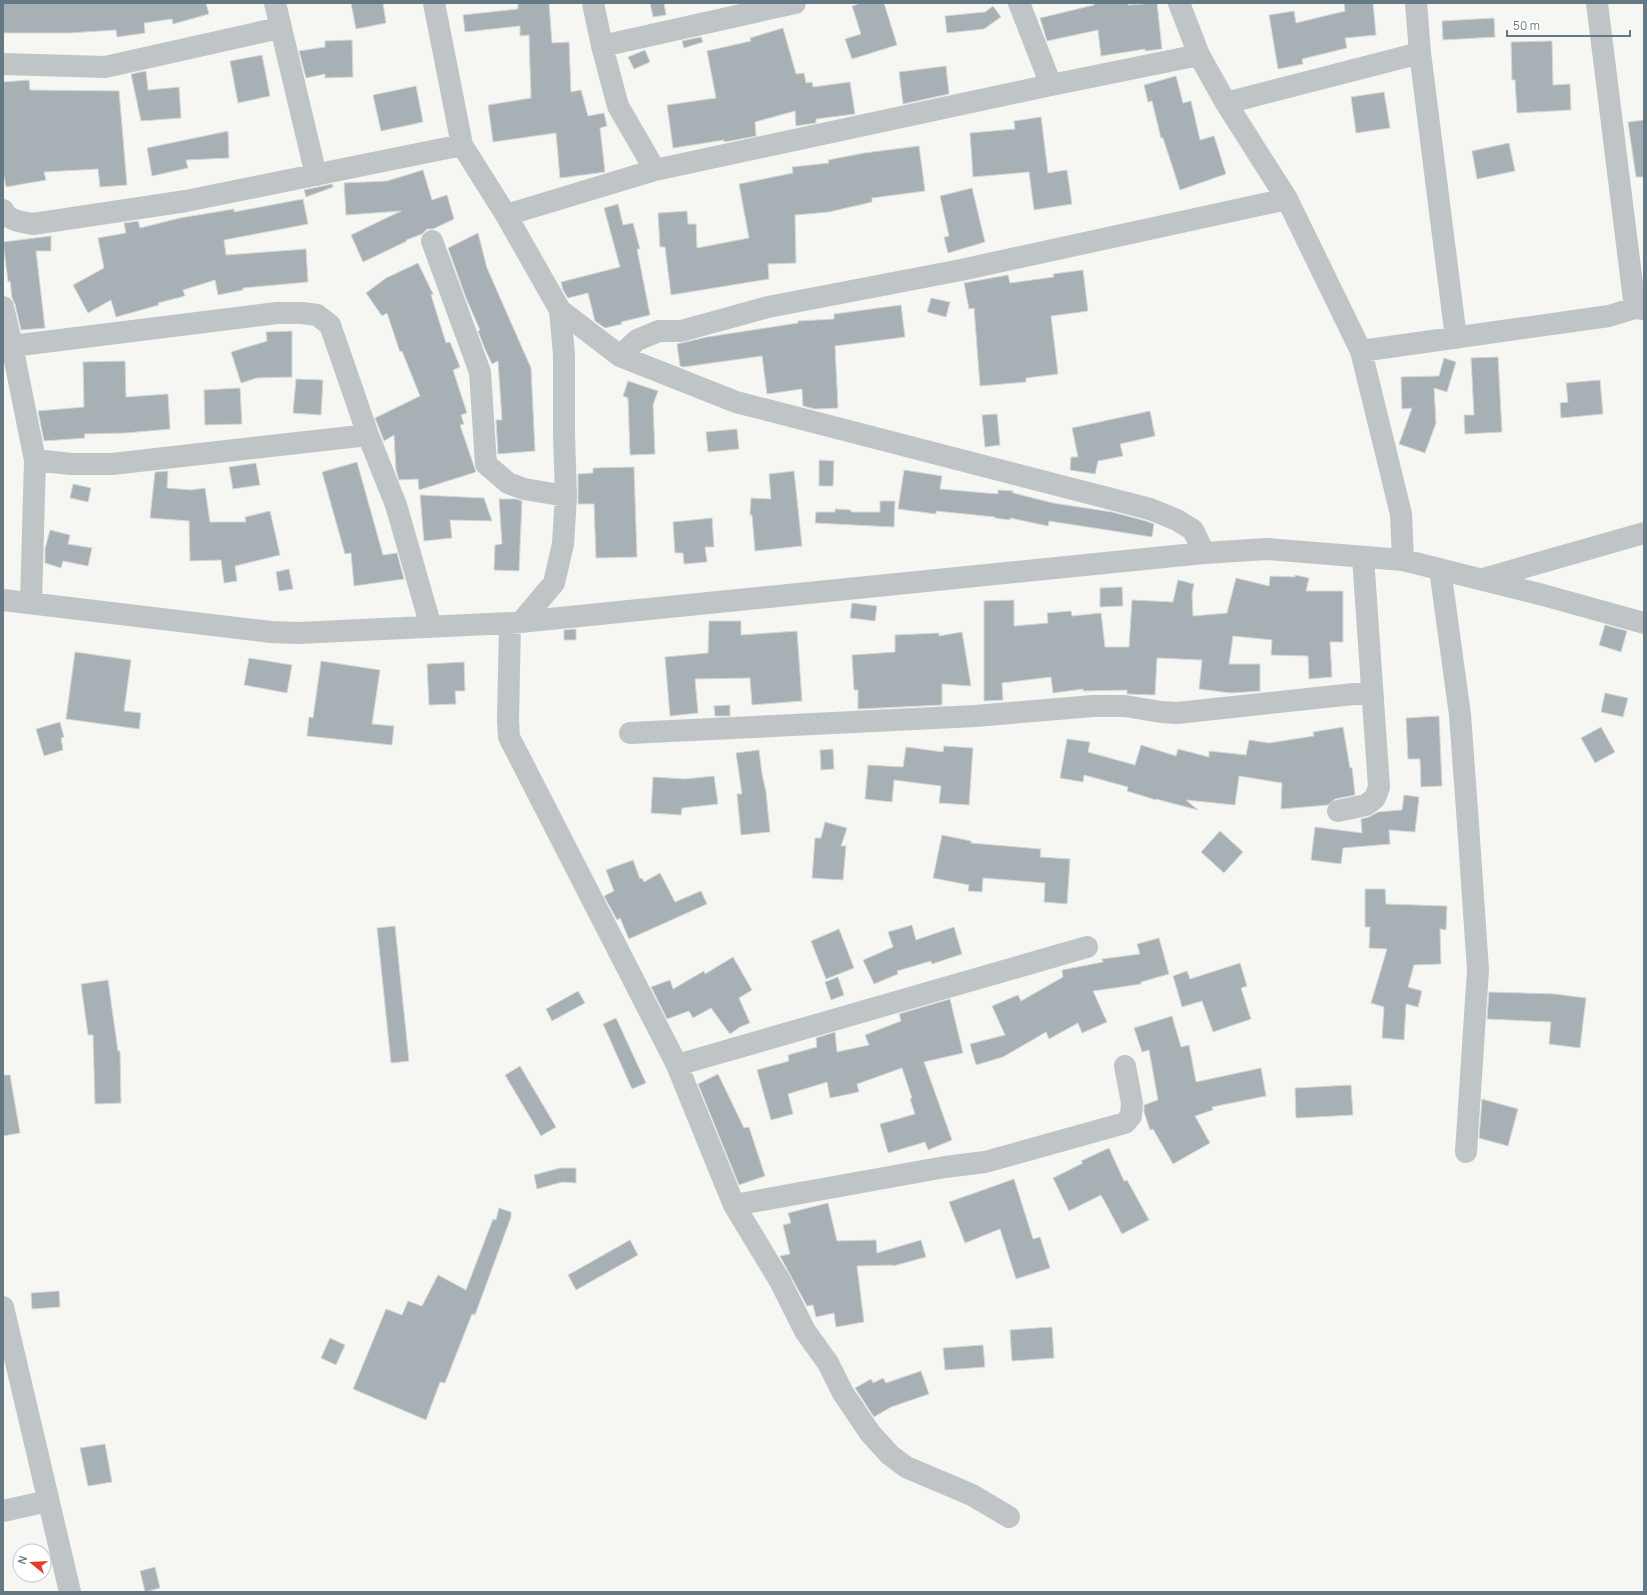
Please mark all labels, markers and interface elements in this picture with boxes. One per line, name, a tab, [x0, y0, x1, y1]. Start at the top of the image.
scale bar	[1507, 12, 1630, 38]
text: 50 m	[1513, 17, 1540, 34]
north arrow	[12, 1543, 52, 1583]
text: N	[14, 1554, 30, 1566]

